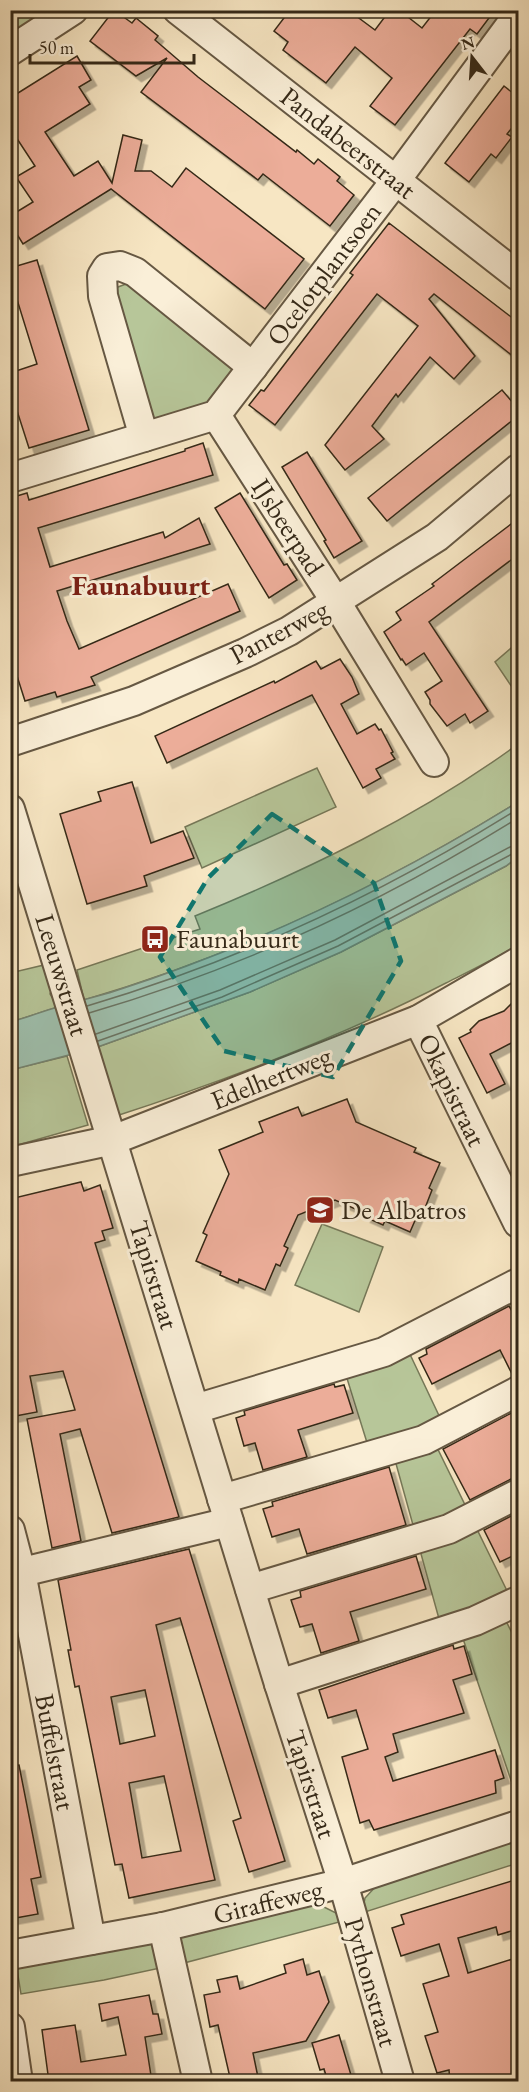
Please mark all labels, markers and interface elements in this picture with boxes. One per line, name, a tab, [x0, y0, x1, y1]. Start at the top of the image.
scale bar	[30, 27, 194, 65]
north arrow	[442, 27, 502, 87]
text: N	[458, 31, 477, 55]
text: 50 m	[39, 36, 74, 59]
street label: Pandabeerstraat	[273, 79, 424, 207]
street label: Ocelotplantsoen	[258, 195, 389, 352]
street label: IJsbeerpad	[244, 472, 333, 582]
district label: Faunabuurt	[72, 567, 211, 603]
street label: Panterweg	[223, 591, 334, 672]
street label: Leeuwstraat	[27, 910, 98, 1040]
place label: Faunabuurt	[176, 921, 299, 956]
bus stop icon: Faunabuurt	[139, 923, 171, 955]
street label: Okapistraat	[410, 1028, 495, 1152]
street label: Edelhertweg	[205, 1037, 337, 1118]
place label: De Albatros	[341, 1192, 466, 1227]
school or university icon: De Albatros	[304, 1194, 336, 1226]
street label: Tapirstraat	[121, 1216, 188, 1334]
street label: Buffelstraat	[27, 1691, 84, 1814]
street label: Tapirstraat	[278, 1725, 346, 1843]
street label: Giraffeweg	[210, 1871, 326, 1932]
street label: Pythonstraat	[336, 1913, 407, 2051]

